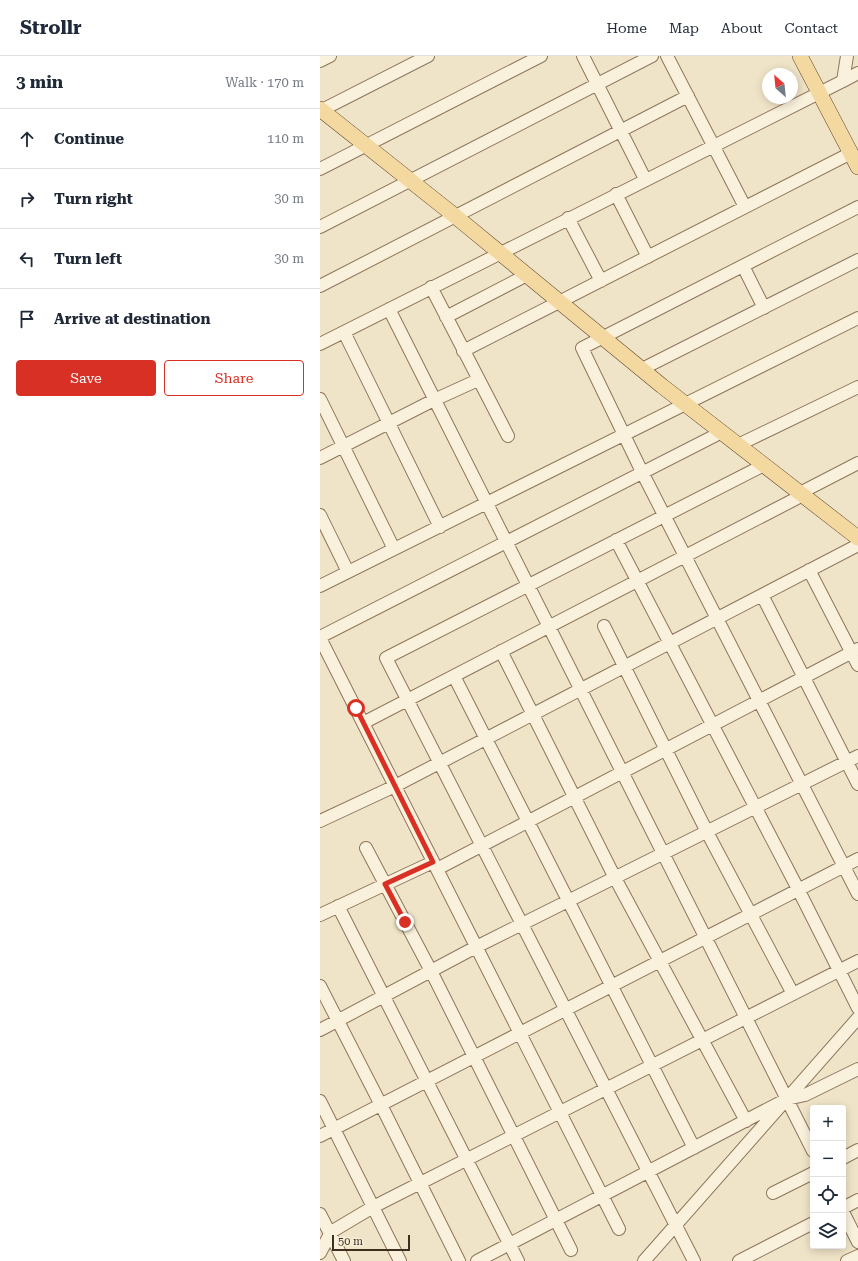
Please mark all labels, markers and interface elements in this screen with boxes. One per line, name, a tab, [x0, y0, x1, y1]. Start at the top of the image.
text: Strollr	[20, 16, 82, 39]
text: Home	[606, 20, 647, 36]
text: Map	[669, 20, 699, 36]
text: About	[721, 20, 763, 36]
text: Contact	[785, 20, 838, 36]
north arrow	[762, 68, 798, 104]
text: 3 min	[16, 72, 63, 92]
text: Walk · 170 m	[225, 75, 304, 90]
icon: ahead	[16, 128, 38, 150]
text: Continue	[54, 130, 124, 148]
text: 110 m	[267, 131, 304, 146]
icon: right	[16, 188, 38, 210]
text: Turn right	[54, 190, 133, 208]
text: 30 m	[274, 191, 304, 206]
icon: left	[16, 248, 38, 270]
text: Turn left	[54, 250, 122, 268]
text: 30 m	[274, 251, 304, 266]
icon: arrive	[16, 308, 38, 330]
text: Arrive at destination	[54, 310, 210, 328]
button: Save	[16, 360, 156, 396]
button: Share	[164, 360, 304, 396]
route start	[347, 699, 365, 717]
route end	[396, 913, 414, 931]
map controls	[810, 1105, 846, 1249]
button: +	[810, 1105, 846, 1141]
button: −	[810, 1141, 846, 1177]
button: locate	[810, 1177, 846, 1213]
button: layers	[810, 1213, 846, 1249]
scale bar	[332, 1233, 410, 1252]
text: 50 m	[338, 1235, 363, 1248]

